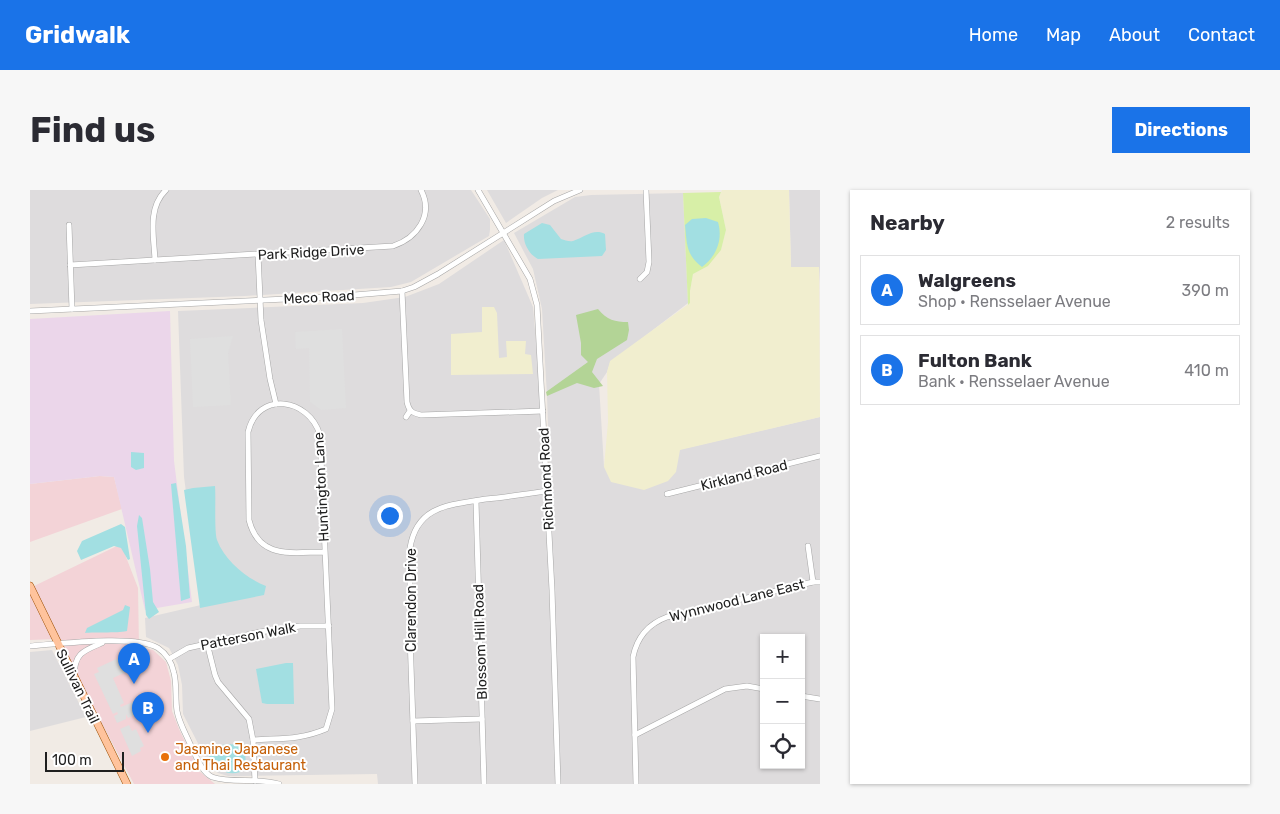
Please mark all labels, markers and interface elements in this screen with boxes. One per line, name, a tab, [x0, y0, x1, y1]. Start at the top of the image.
text: Gridwalk	[25, 21, 130, 49]
text: Home	[969, 24, 1018, 46]
text: Map	[1046, 24, 1081, 46]
text: About	[1109, 24, 1160, 46]
text: Contact	[1188, 24, 1255, 46]
button: Directions	[1112, 107, 1250, 153]
text: Find us	[30, 109, 155, 151]
text: Nearby	[870, 210, 945, 235]
text: 2 results	[1166, 213, 1230, 232]
street label: Park Ridge Drive	[257, 241, 365, 264]
text: Walgreens	[918, 269, 1016, 292]
text: A	[881, 281, 893, 300]
text: 390 m	[1182, 281, 1229, 300]
street label: Meco Road	[283, 287, 355, 308]
text: Shop · Rensselaer Avenue	[918, 292, 1111, 311]
text: Fulton Bank	[918, 349, 1032, 372]
text: B	[881, 361, 893, 380]
text: 410 m	[1184, 361, 1229, 380]
text: Bank · Rensselaer Avenue	[918, 372, 1110, 391]
street label: Richmond Road	[535, 427, 558, 531]
street label: Huntington Lane	[310, 432, 333, 542]
street label: Kirkland Road	[699, 456, 789, 494]
your location	[377, 503, 403, 529]
street label: Clarendon Drive	[403, 548, 420, 652]
street label: Wynnwood Lane East	[668, 575, 807, 626]
street label: Blossom Hill Road	[470, 584, 491, 700]
street label: Patterson Walk	[199, 619, 298, 654]
map controls	[760, 634, 805, 769]
button: +	[760, 634, 805, 679]
pin: A	[118, 643, 150, 684]
street label: Sullivan Trail	[52, 646, 103, 726]
button: −	[760, 679, 805, 724]
pin: B	[132, 692, 164, 733]
button: locate	[760, 724, 805, 769]
place label: Jasmine Japanese and Thai Restaurant	[175, 741, 307, 774]
scale bar	[45, 749, 124, 772]
marker: Jasmine Japanese and Thai Restaurant	[159, 751, 171, 763]
text: 100 m	[52, 752, 92, 769]

